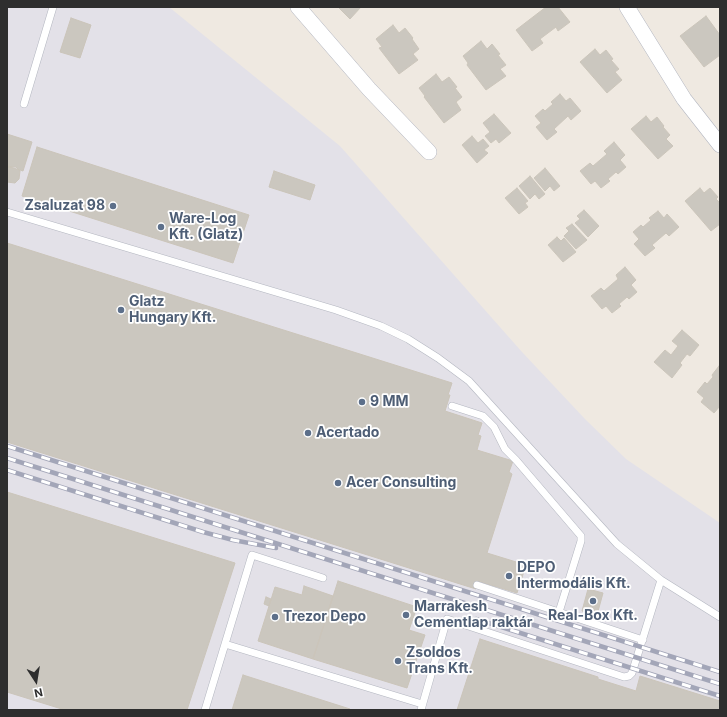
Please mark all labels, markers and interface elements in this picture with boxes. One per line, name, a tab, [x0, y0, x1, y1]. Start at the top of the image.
place label: Zsaluzat 98	[24, 198, 105, 214]
marker: Zsaluzat 98	[108, 201, 118, 211]
place label: Ware-Log Kft. (Glatz)	[169, 211, 243, 244]
marker: Ware-Log Kft. (Glatz)	[156, 222, 166, 232]
place label: Glatz Hungary Kft.	[129, 294, 216, 326]
marker: Glatz Hungary Kft.	[116, 305, 126, 315]
place label: 9 MM	[370, 394, 408, 410]
marker: 9 MM	[357, 397, 367, 407]
place label: Acertado	[316, 425, 379, 441]
marker: Acertado	[303, 428, 313, 438]
place label: Acer Consulting	[346, 475, 456, 491]
marker: Acer Consulting	[333, 478, 343, 488]
place label: DEPO Intermodális Kft.	[517, 560, 631, 592]
marker: DEPO Intermodális Kft.	[504, 571, 514, 581]
marker: Real-Box Kft.	[588, 596, 598, 606]
place label: Marrakesh Cementlap raktár	[414, 599, 533, 632]
place label: Real-Box Kft.	[548, 608, 638, 624]
place label: Trezor Depo	[283, 609, 366, 625]
marker: Marrakesh Cementlap raktár	[401, 610, 411, 620]
marker: Trezor Depo	[270, 612, 280, 622]
place label: Zsoldos Trans Kft.	[406, 645, 473, 678]
marker: Zsoldos Trans Kft.	[393, 656, 403, 666]
north arrow	[16, 661, 56, 701]
text: N	[33, 685, 44, 700]

